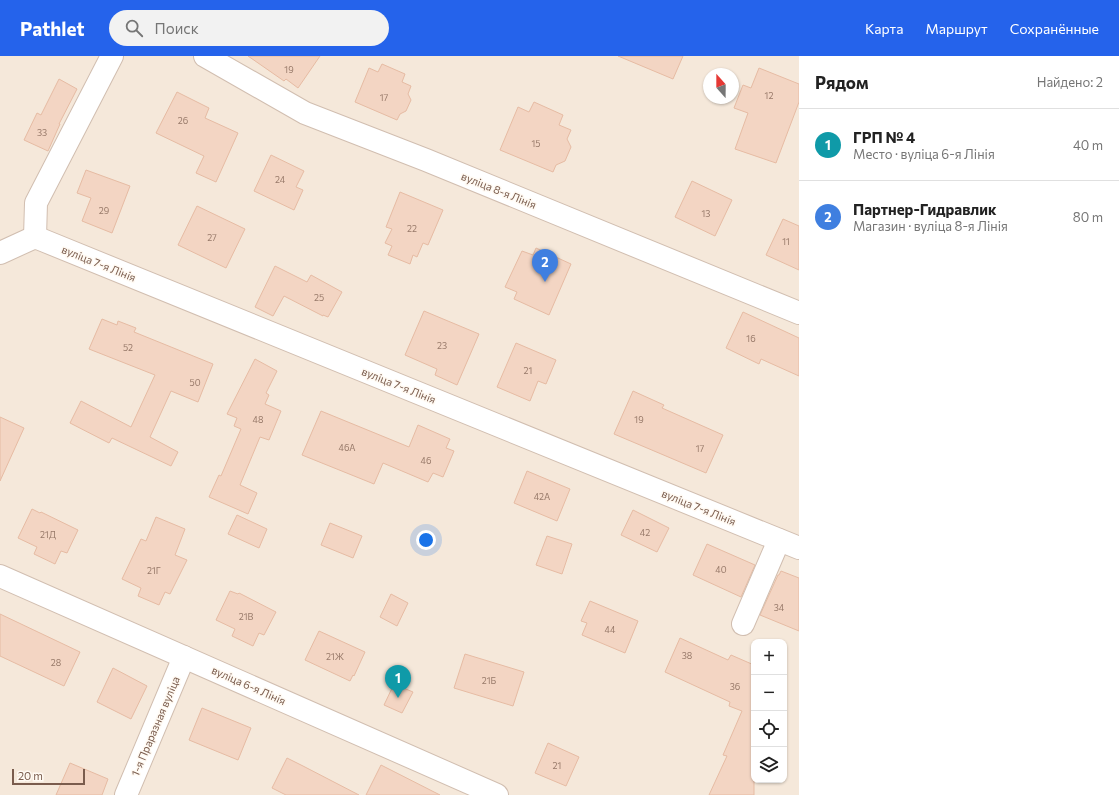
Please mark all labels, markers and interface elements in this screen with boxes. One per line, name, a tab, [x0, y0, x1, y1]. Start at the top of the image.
search box	[109, 10, 389, 46]
text: Pathlet	[20, 17, 85, 40]
icon: search	[123, 17, 145, 39]
text: Поиск	[155, 19, 199, 37]
text: Карта	[865, 20, 903, 37]
text: Маршрут	[925, 20, 988, 37]
text: Сохранённые	[1010, 20, 1099, 37]
house number: 19	[284, 64, 294, 75]
north arrow	[703, 68, 739, 104]
text: Рядом	[815, 72, 869, 93]
text: Найдено: 2	[1037, 74, 1103, 90]
house number: 12	[765, 90, 773, 101]
house number: 17	[380, 92, 389, 103]
house number: 26	[178, 115, 188, 126]
house number: 33	[37, 127, 47, 138]
text: ГРП № 4	[853, 128, 915, 146]
text: 1	[825, 137, 831, 153]
text: 40 m	[1073, 137, 1103, 153]
house number: 15	[531, 138, 541, 149]
text: Место · вуліца 6-я Лінія	[853, 146, 995, 162]
street label: вуліца 8-я Лінія	[460, 169, 538, 211]
house number: 24	[275, 174, 286, 185]
text: Партнер-Гидравлик	[853, 200, 997, 218]
house number: 29	[99, 205, 109, 216]
house number: 13	[702, 208, 710, 219]
text: 2	[824, 209, 832, 225]
text: 80 m	[1073, 209, 1103, 225]
text: Магазин · вуліца 8-я Лінія	[853, 218, 1008, 234]
house number: 22	[407, 223, 417, 234]
house number: 27	[207, 232, 217, 243]
house number: 11	[782, 236, 790, 247]
street label: вуліца 7-я Лінія	[60, 242, 138, 284]
pin: 2	[532, 249, 558, 282]
house number: 25	[314, 292, 324, 303]
house number: 16	[746, 333, 756, 344]
house number: 23	[437, 340, 447, 351]
house number: 52	[123, 342, 133, 353]
street label: вуліца 7-я Лінія	[360, 364, 438, 406]
house number: 21	[524, 365, 532, 376]
house number: 50	[189, 377, 201, 388]
house number: 48	[253, 414, 263, 425]
house number: 19	[634, 414, 644, 425]
house number: 46А	[339, 442, 355, 453]
house number: 17	[696, 443, 705, 454]
house number: 46	[421, 455, 431, 466]
street label: вуліца 7-я Лінія	[660, 486, 738, 528]
house number: 42А	[534, 491, 550, 502]
house number: 42	[640, 527, 650, 538]
house number: 21Д	[40, 529, 56, 540]
your location	[416, 530, 436, 550]
house number: 40	[715, 564, 727, 575]
house number: 21Г	[147, 565, 161, 576]
house number: 34	[774, 602, 785, 613]
house number: 21В	[239, 611, 254, 622]
house number: 44	[605, 624, 616, 635]
map controls	[751, 639, 787, 783]
button: +	[751, 639, 787, 675]
house number: 38	[682, 650, 692, 661]
house number: 21Ж	[326, 651, 345, 662]
house number: 28	[51, 657, 61, 668]
street label: вуліца 6-я Лінія	[210, 663, 288, 707]
pin: 1	[385, 665, 411, 698]
street label: 1-я Праразная вуліца	[128, 674, 182, 778]
house number: 21Б	[482, 675, 497, 686]
button: −	[751, 675, 787, 711]
house number: 36	[730, 681, 740, 692]
button: locate	[751, 711, 787, 747]
button: layers	[751, 747, 787, 783]
house number: 21	[553, 760, 561, 771]
scale bar	[12, 767, 85, 786]
text: 20 m	[18, 769, 43, 782]

